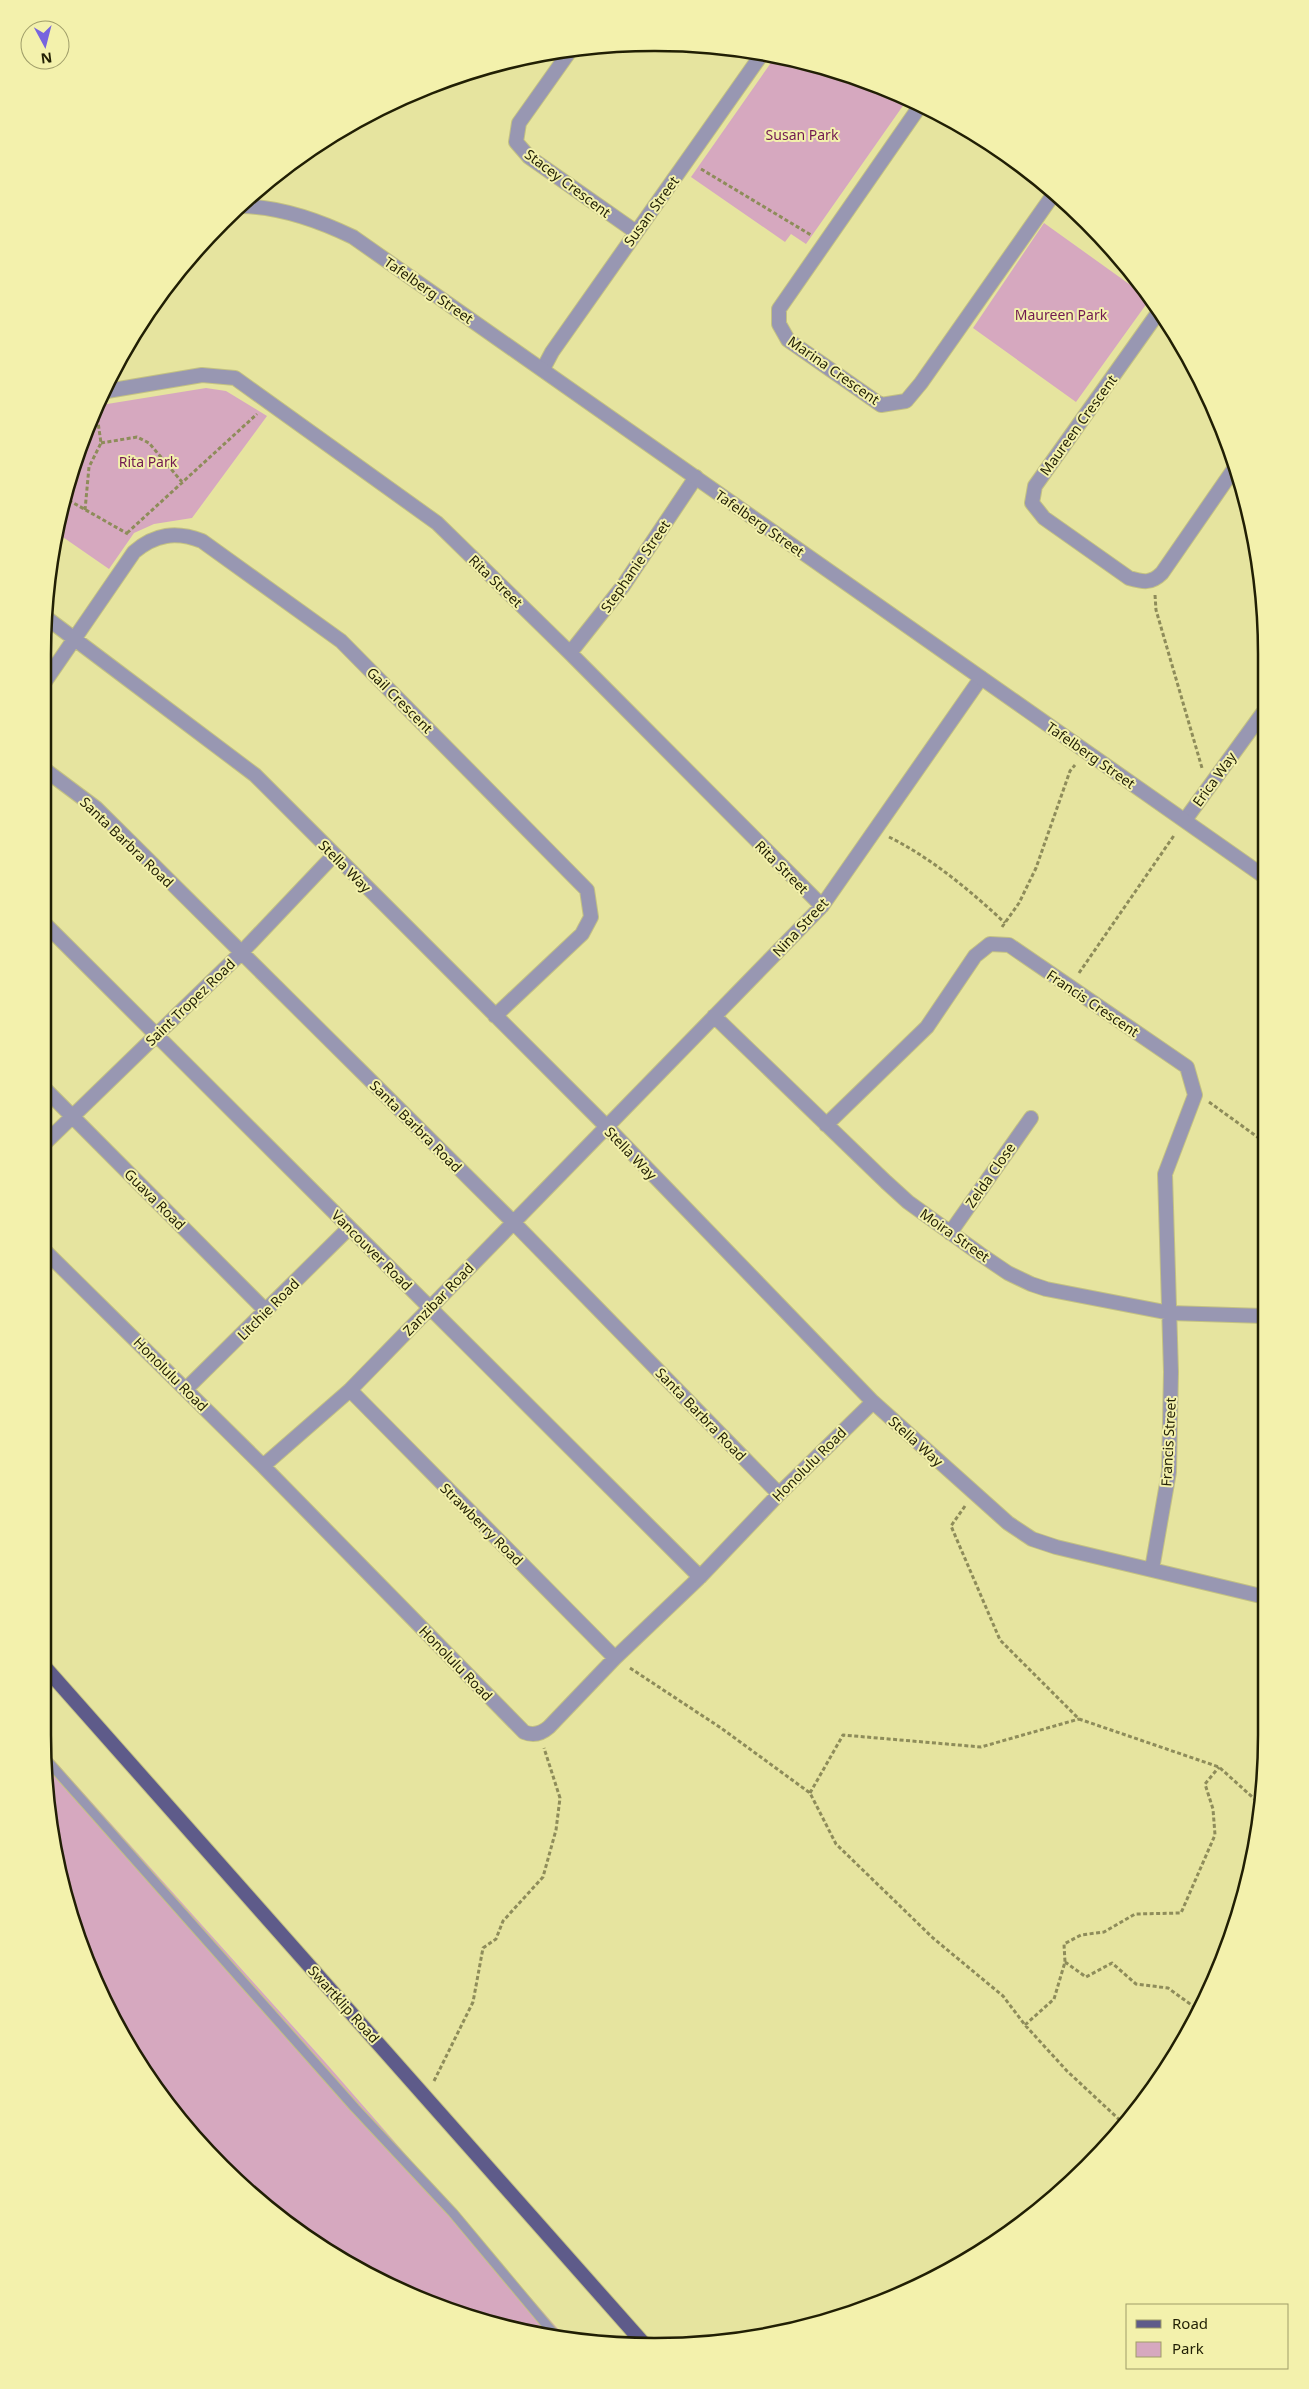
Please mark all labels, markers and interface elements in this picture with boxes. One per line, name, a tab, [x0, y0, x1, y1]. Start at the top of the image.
north arrow	[20, 20, 70, 70]
text: N	[40, 48, 53, 69]
park label: Susan Park	[766, 125, 839, 144]
street label: Stacey Crescent	[521, 144, 615, 222]
street label: Susan Street	[619, 172, 683, 250]
street label: Tafelberg Street	[381, 252, 477, 328]
park label: Maureen Park	[1015, 305, 1108, 324]
street label: Marina Crescent	[785, 331, 883, 409]
street label: Maureen Crescent	[1035, 371, 1121, 479]
park label: Rita Park	[119, 452, 178, 471]
street label: Tafelberg Street	[712, 485, 808, 561]
street label: Stephanie Street	[596, 516, 674, 616]
street label: Rita Street	[465, 551, 527, 611]
street label: Gail Crescent	[363, 663, 437, 737]
street label: Tafelberg Street	[1043, 717, 1139, 793]
street label: Erica Way	[1188, 747, 1241, 810]
street label: Santa Barbra Road	[76, 793, 178, 891]
street label: Stella Way	[315, 836, 376, 897]
street label: Rita Street	[751, 836, 813, 898]
street label: Nina Street	[768, 894, 832, 960]
street label: Saint Tropez Road	[141, 954, 239, 1050]
street label: Francis Crescent	[1043, 965, 1143, 1041]
street label: Santa Barbra Road	[366, 1076, 466, 1176]
street label: Stella Way	[601, 1122, 662, 1184]
street label: Zelda Close	[961, 1139, 1019, 1211]
street label: Guava Road	[120, 1164, 190, 1234]
street label: Moira Street	[916, 1204, 994, 1266]
street label: Vancouver Road	[328, 1206, 416, 1294]
street label: Zanzibar Road	[398, 1259, 478, 1339]
street label: Litchie Road	[233, 1274, 303, 1344]
street label: Honolulu Road	[130, 1333, 212, 1415]
street label: Santa Barbra Road	[652, 1363, 750, 1465]
street label: Francis Street	[1156, 1397, 1180, 1487]
street label: Stella Way	[885, 1411, 948, 1471]
street label: Honolulu Road	[768, 1423, 850, 1505]
street label: Strawberry Road	[437, 1479, 527, 1569]
street label: Honolulu Road	[415, 1621, 497, 1705]
street label: Swartklip Road	[304, 1961, 384, 2047]
legend	[1126, 2304, 1289, 2369]
text: Road	[1172, 2313, 1208, 2333]
text: Park	[1172, 2338, 1204, 2358]

